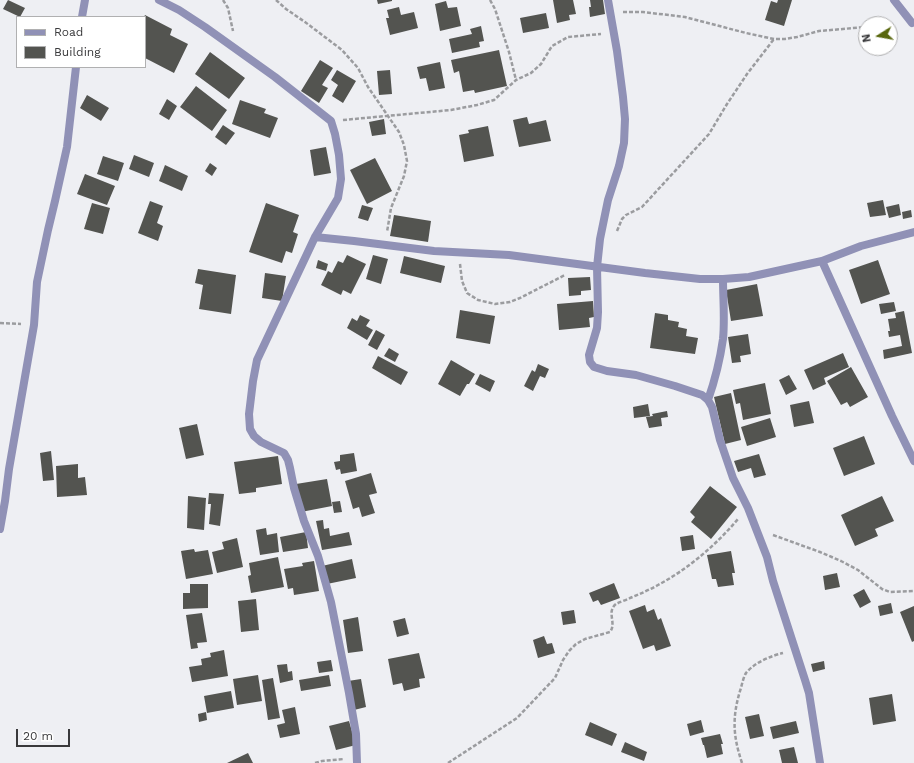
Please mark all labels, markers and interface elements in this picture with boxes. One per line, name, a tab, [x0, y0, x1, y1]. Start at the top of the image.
legend	[16, 16, 146, 68]
north arrow	[858, 16, 898, 56]
text: Road	[54, 25, 83, 39]
text: N	[860, 33, 874, 43]
text: Building	[54, 45, 101, 59]
scale bar	[18, 721, 72, 747]
text: 20 m	[23, 729, 53, 743]

